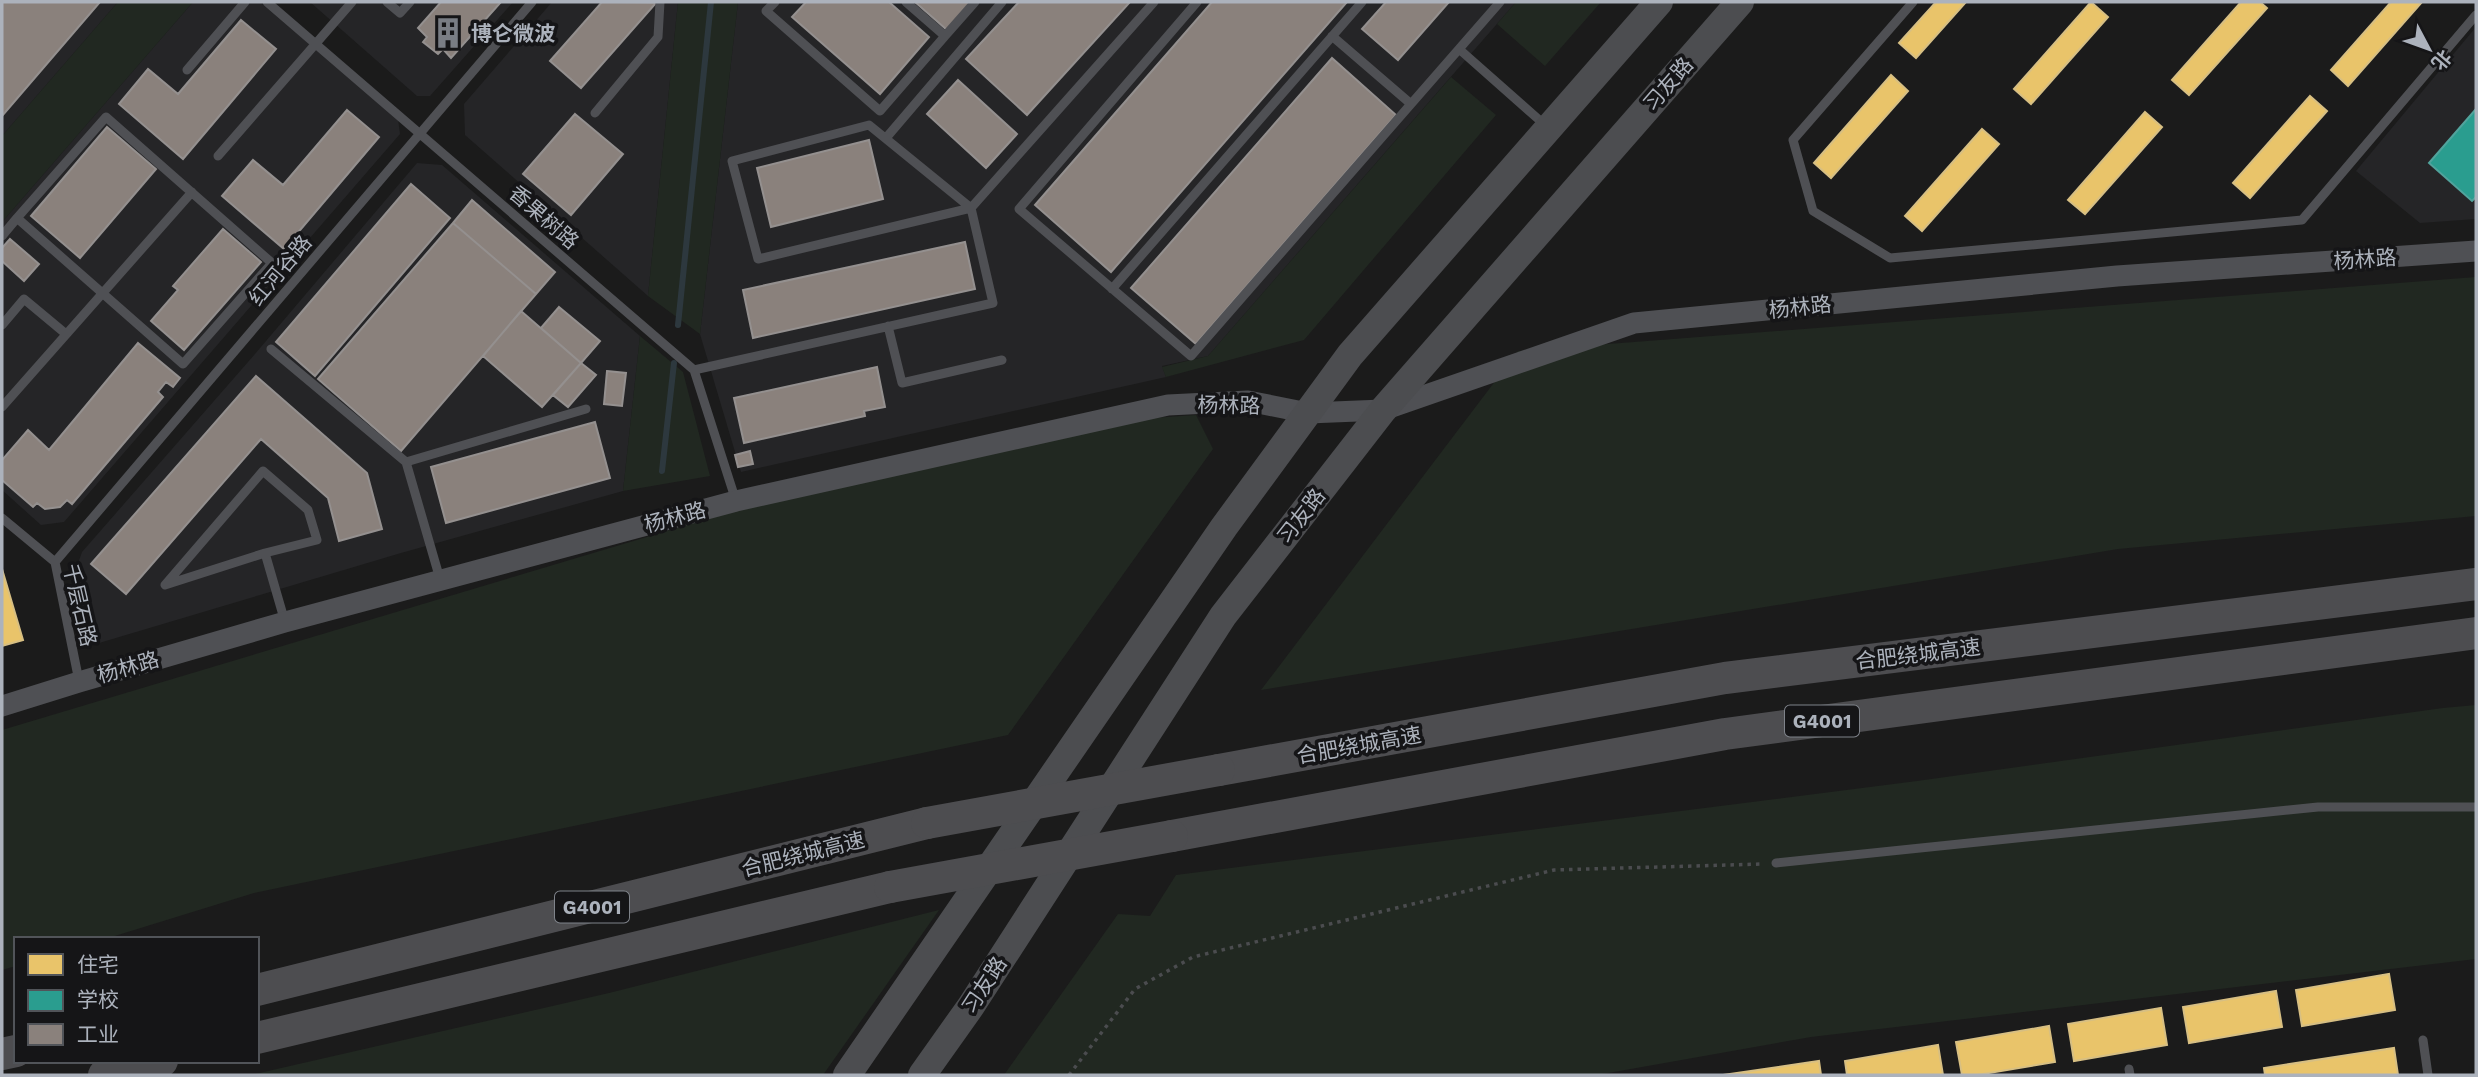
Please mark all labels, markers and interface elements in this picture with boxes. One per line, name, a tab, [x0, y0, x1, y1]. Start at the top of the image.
north arrow	[2394, 14, 2464, 84]
building icon: 博仑微波	[431, 16, 465, 50]
place label: 博仑微波	[471, 21, 555, 46]
text: 北	[2427, 45, 2456, 75]
street label: 习友路	[1638, 52, 1698, 116]
street label: 香果树路	[504, 180, 584, 254]
street label: 红河谷路	[243, 230, 317, 310]
street label: 杨林路	[2333, 244, 2397, 274]
street label: 杨林路	[1767, 291, 1833, 323]
street label: 杨林路	[1197, 392, 1261, 418]
street label: 习友路	[1272, 483, 1330, 549]
street label: 杨林路	[641, 497, 709, 537]
street label: 千层石路	[58, 561, 102, 649]
street label: 合肥绕城高速	[1854, 634, 1982, 674]
street label: 杨林路	[94, 646, 162, 688]
road number: G4001	[1785, 706, 1859, 736]
street label: 合肥绕城高速	[1295, 722, 1423, 768]
street label: 合肥绕城高速	[739, 827, 867, 881]
road number: G4001	[555, 892, 629, 923]
legend	[14, 937, 259, 1063]
text: 住宅	[77, 952, 119, 977]
street label: 习友路	[956, 952, 1012, 1018]
text: 学校	[77, 987, 119, 1012]
text: 工业	[77, 1022, 119, 1047]

